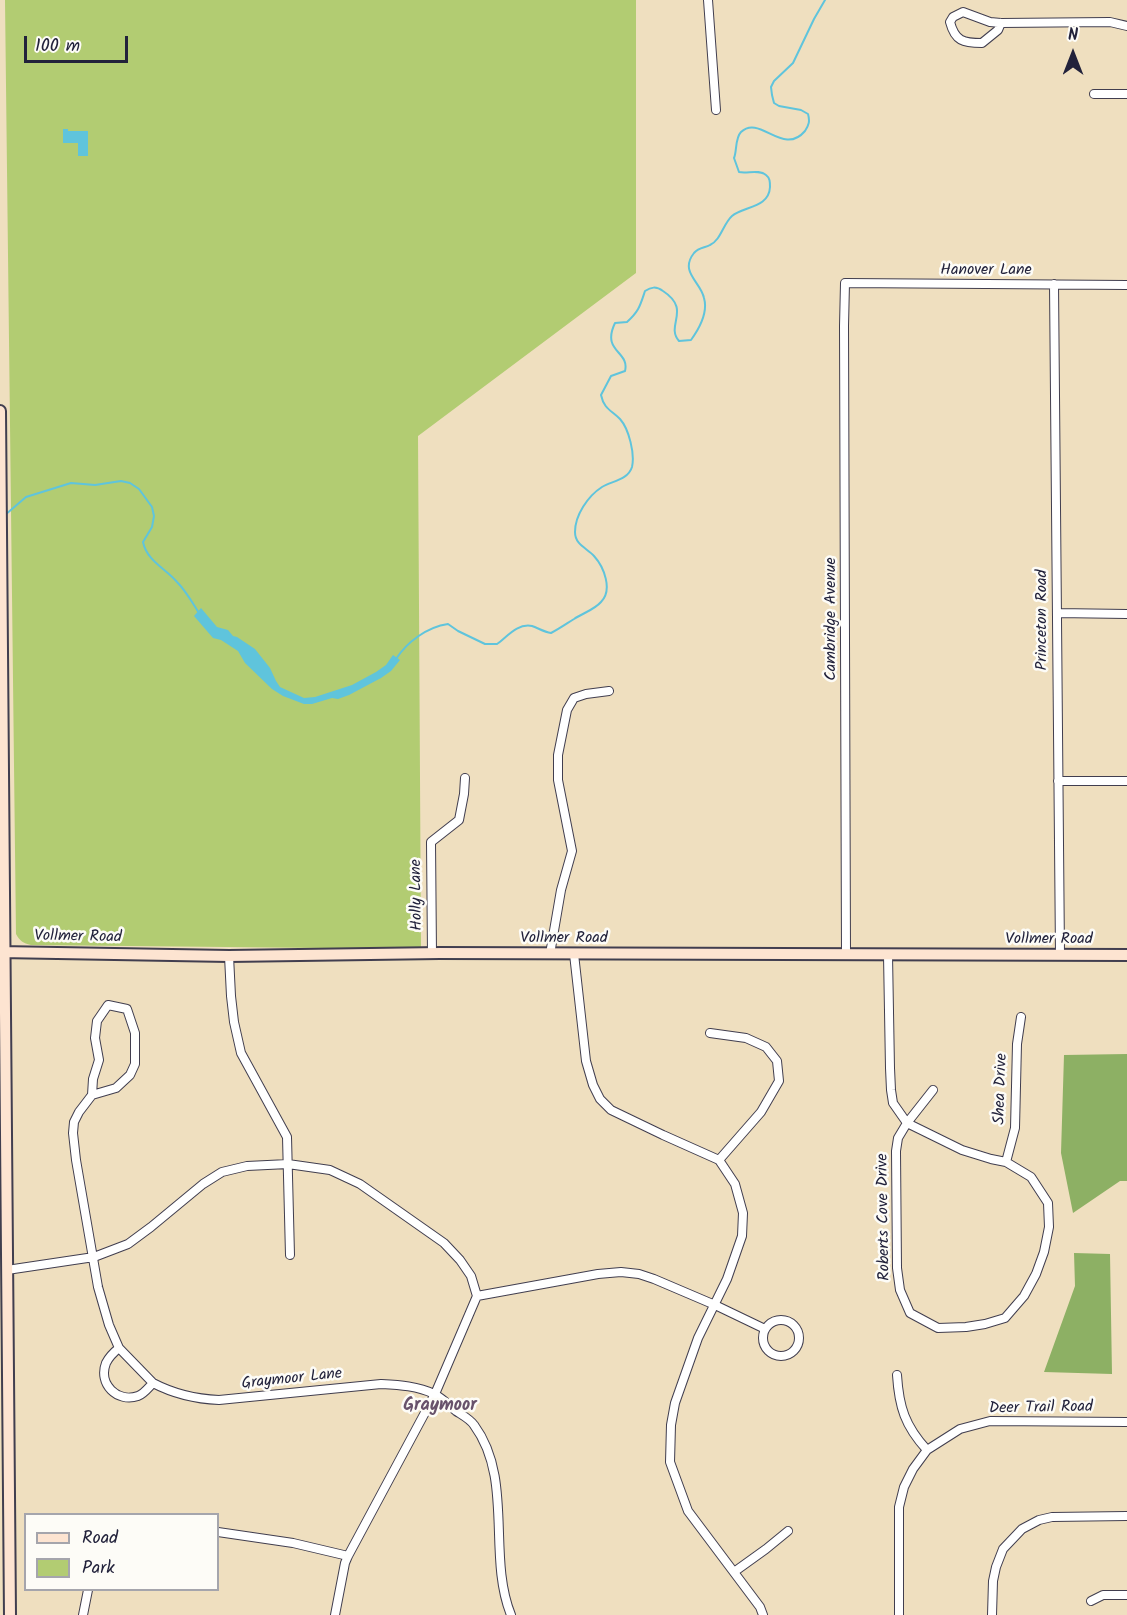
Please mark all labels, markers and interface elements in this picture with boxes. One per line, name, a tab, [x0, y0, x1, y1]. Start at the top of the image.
text: N	[1068, 23, 1078, 48]
scale bar	[27, 24, 130, 62]
north arrow	[1043, 24, 1103, 84]
text: 100 m	[35, 32, 80, 61]
street label: Hanover Lane	[940, 261, 1032, 281]
street label: Cambridge Avenue	[822, 557, 842, 681]
street label: Princeton Road	[1033, 569, 1053, 671]
street label: Holly Lane	[408, 859, 428, 931]
street label: Vollmer Road	[34, 928, 122, 948]
street label: Vollmer Road	[520, 929, 608, 949]
street label: Vollmer Road	[1005, 930, 1093, 950]
street label: Shea Drive	[991, 1053, 1013, 1125]
street label: Roberts Cove Drive	[874, 1153, 896, 1281]
street label: Graymoor Lane	[241, 1365, 343, 1395]
district label: Graymoor	[403, 1396, 477, 1418]
street label: Deer Trail Road	[989, 1398, 1093, 1420]
legend	[24, 1513, 219, 1591]
text: Road	[82, 1524, 118, 1553]
text: Park	[82, 1554, 115, 1583]

